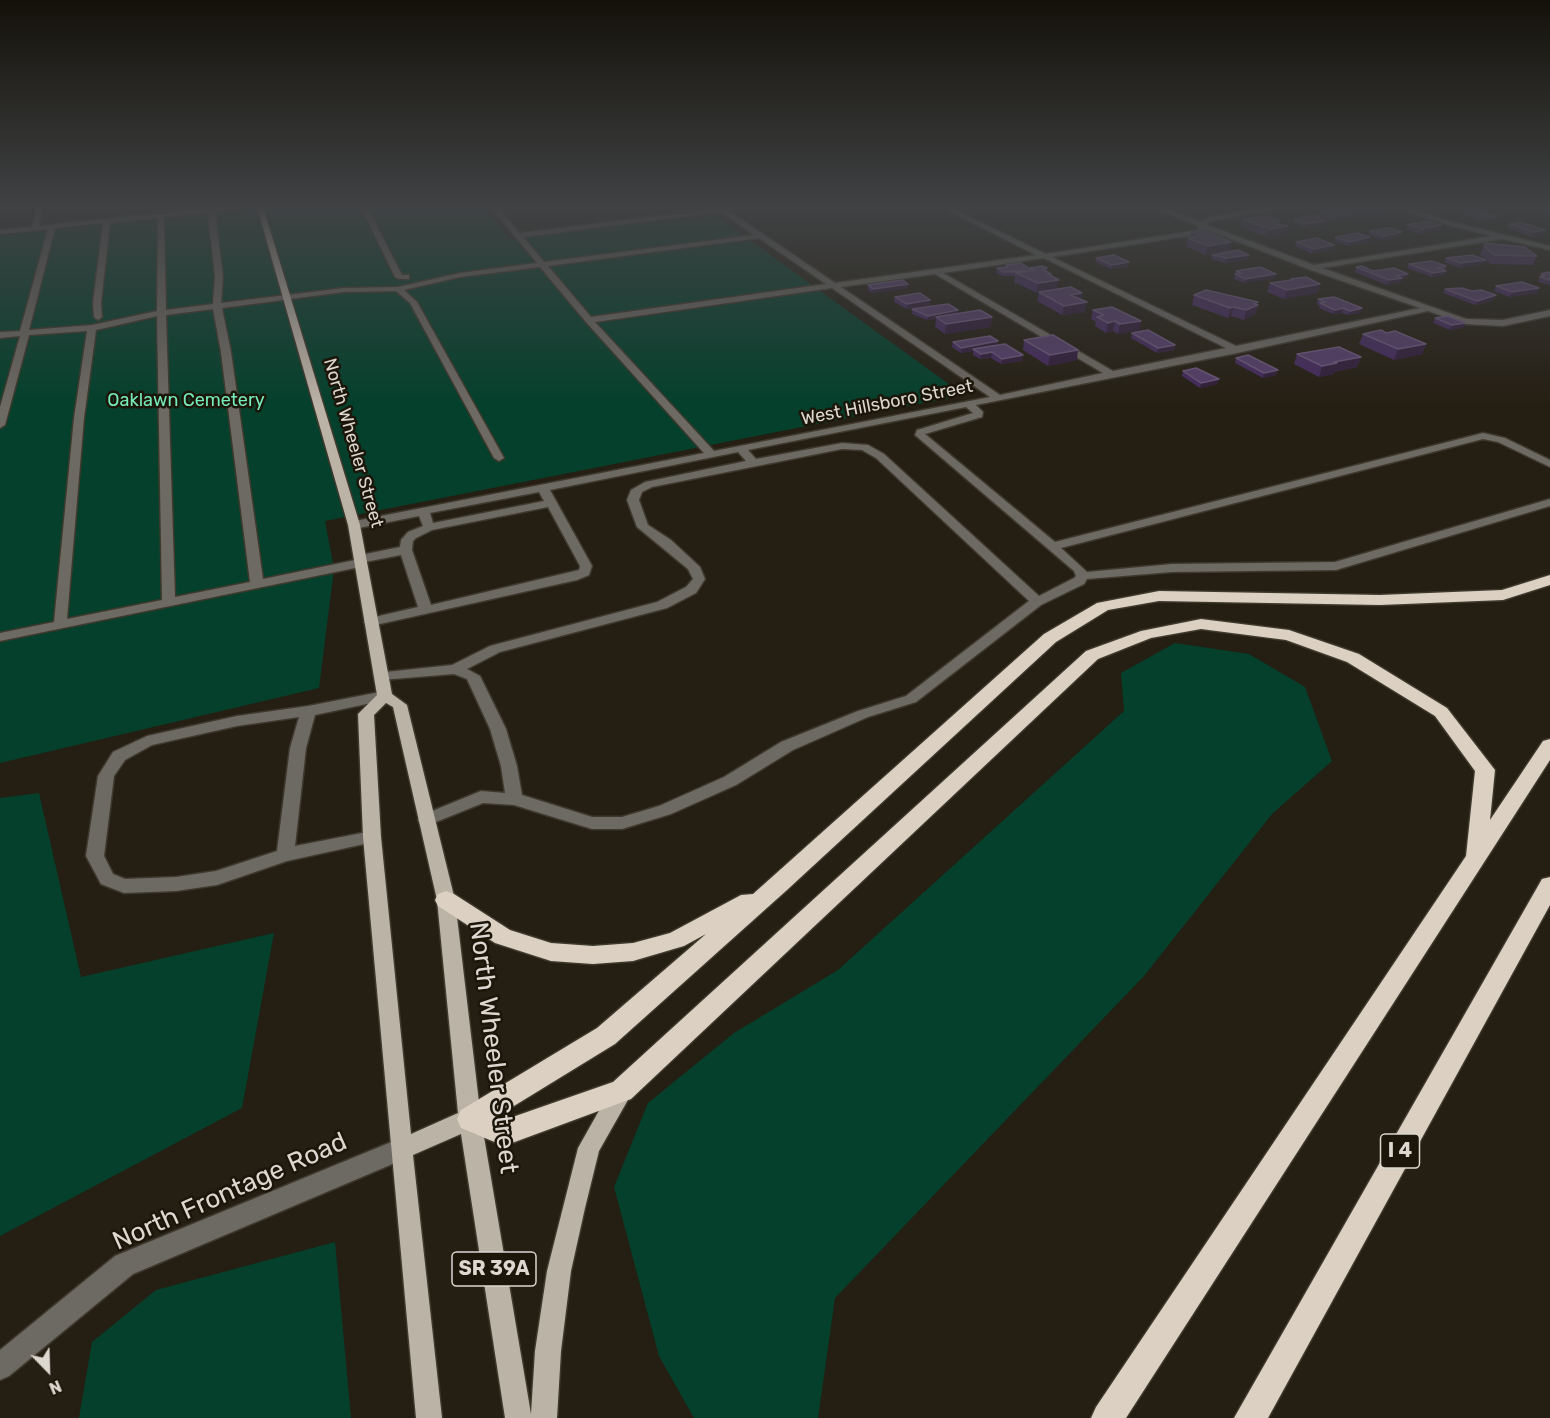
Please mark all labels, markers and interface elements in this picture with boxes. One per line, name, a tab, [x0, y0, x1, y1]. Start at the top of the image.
street label: North Wheeler Street	[318, 356, 388, 530]
street label: West Hillsboro Street	[799, 376, 975, 430]
park label: Oaklawn Cemetery	[107, 390, 265, 412]
street label: North Wheeler Street	[462, 920, 524, 1176]
street label: North Frontage Road	[108, 1126, 352, 1258]
road number: I 4	[1380, 1134, 1420, 1168]
road number: SR 39A	[452, 1252, 536, 1286]
north arrow	[18, 1340, 78, 1400]
text: N	[46, 1376, 64, 1398]

